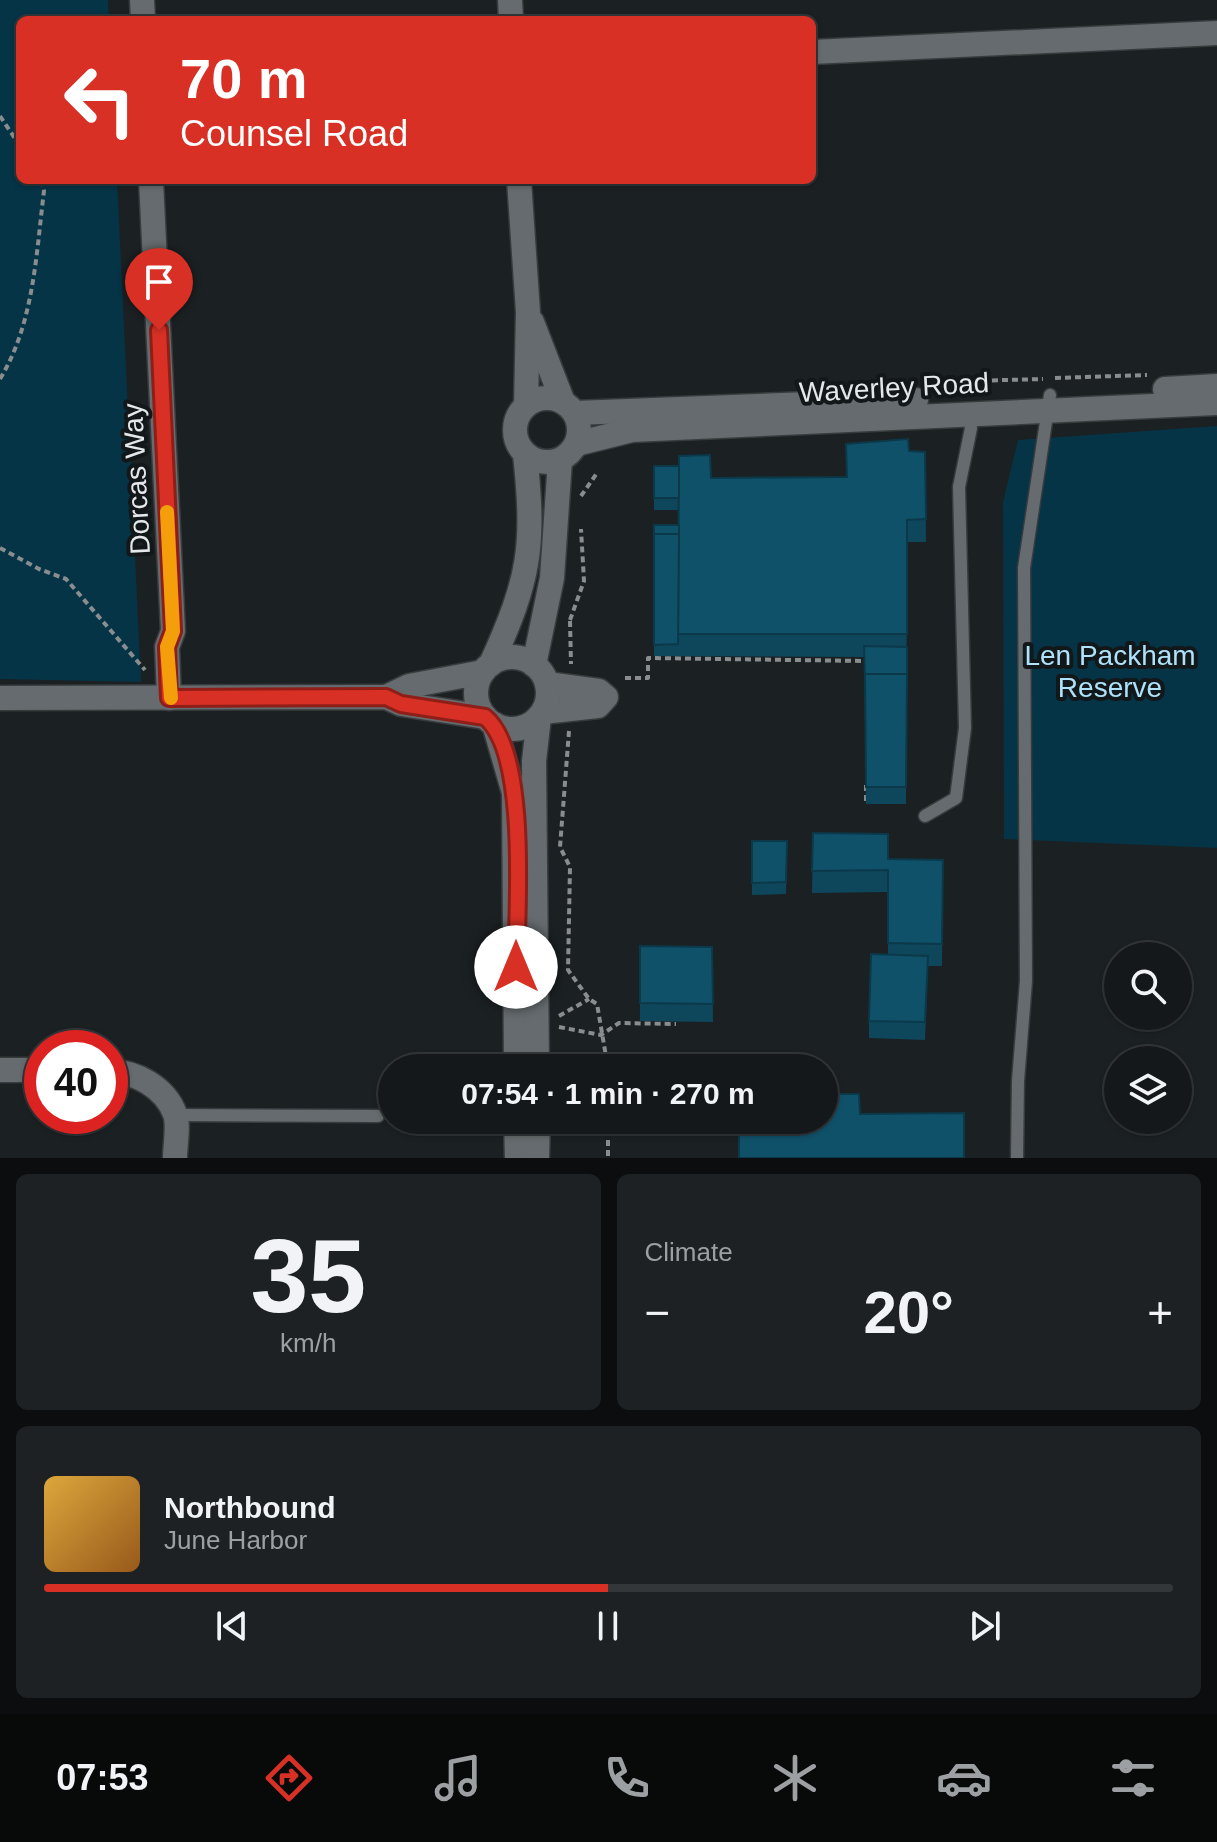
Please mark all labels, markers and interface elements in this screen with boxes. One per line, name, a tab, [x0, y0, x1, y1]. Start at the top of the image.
text: 70 m	[180, 47, 308, 110]
icon: left	[48, 48, 152, 152]
text: Counsel Road	[180, 113, 408, 154]
pin	[125, 248, 193, 330]
icon: arrive	[137, 260, 181, 304]
street label: Waverley Road	[798, 367, 990, 408]
street label: Dorcas Way	[117, 403, 156, 555]
park label: Len Packham Reserve	[1024, 640, 1196, 703]
position arrow	[474, 925, 558, 1009]
map controls	[1104, 942, 1192, 1134]
button: search	[1104, 942, 1192, 1030]
speed limit sign: 40	[24, 1030, 128, 1134]
button: layers	[1104, 1046, 1192, 1134]
text: 07:54 · 1 min · 270 m	[461, 1077, 755, 1110]
text: 35	[250, 1218, 366, 1334]
text: Climate	[645, 1237, 733, 1267]
text: 20°	[863, 1279, 954, 1346]
text: −	[645, 1288, 670, 1337]
text: +	[1147, 1288, 1173, 1337]
text: km/h	[280, 1328, 336, 1358]
text: Northbound	[164, 1491, 336, 1524]
text: June Harbor	[164, 1525, 307, 1555]
icon: previous	[210, 1604, 254, 1648]
icon: pause	[586, 1604, 630, 1648]
icon: next	[963, 1604, 1007, 1648]
icon: directions	[261, 1750, 317, 1806]
icon: music	[430, 1750, 486, 1806]
icon: phone	[599, 1750, 655, 1806]
icon: climate	[767, 1750, 823, 1806]
icon: car	[936, 1750, 992, 1806]
icon: filters	[1105, 1750, 1161, 1806]
text: 07:53	[56, 1757, 148, 1798]

